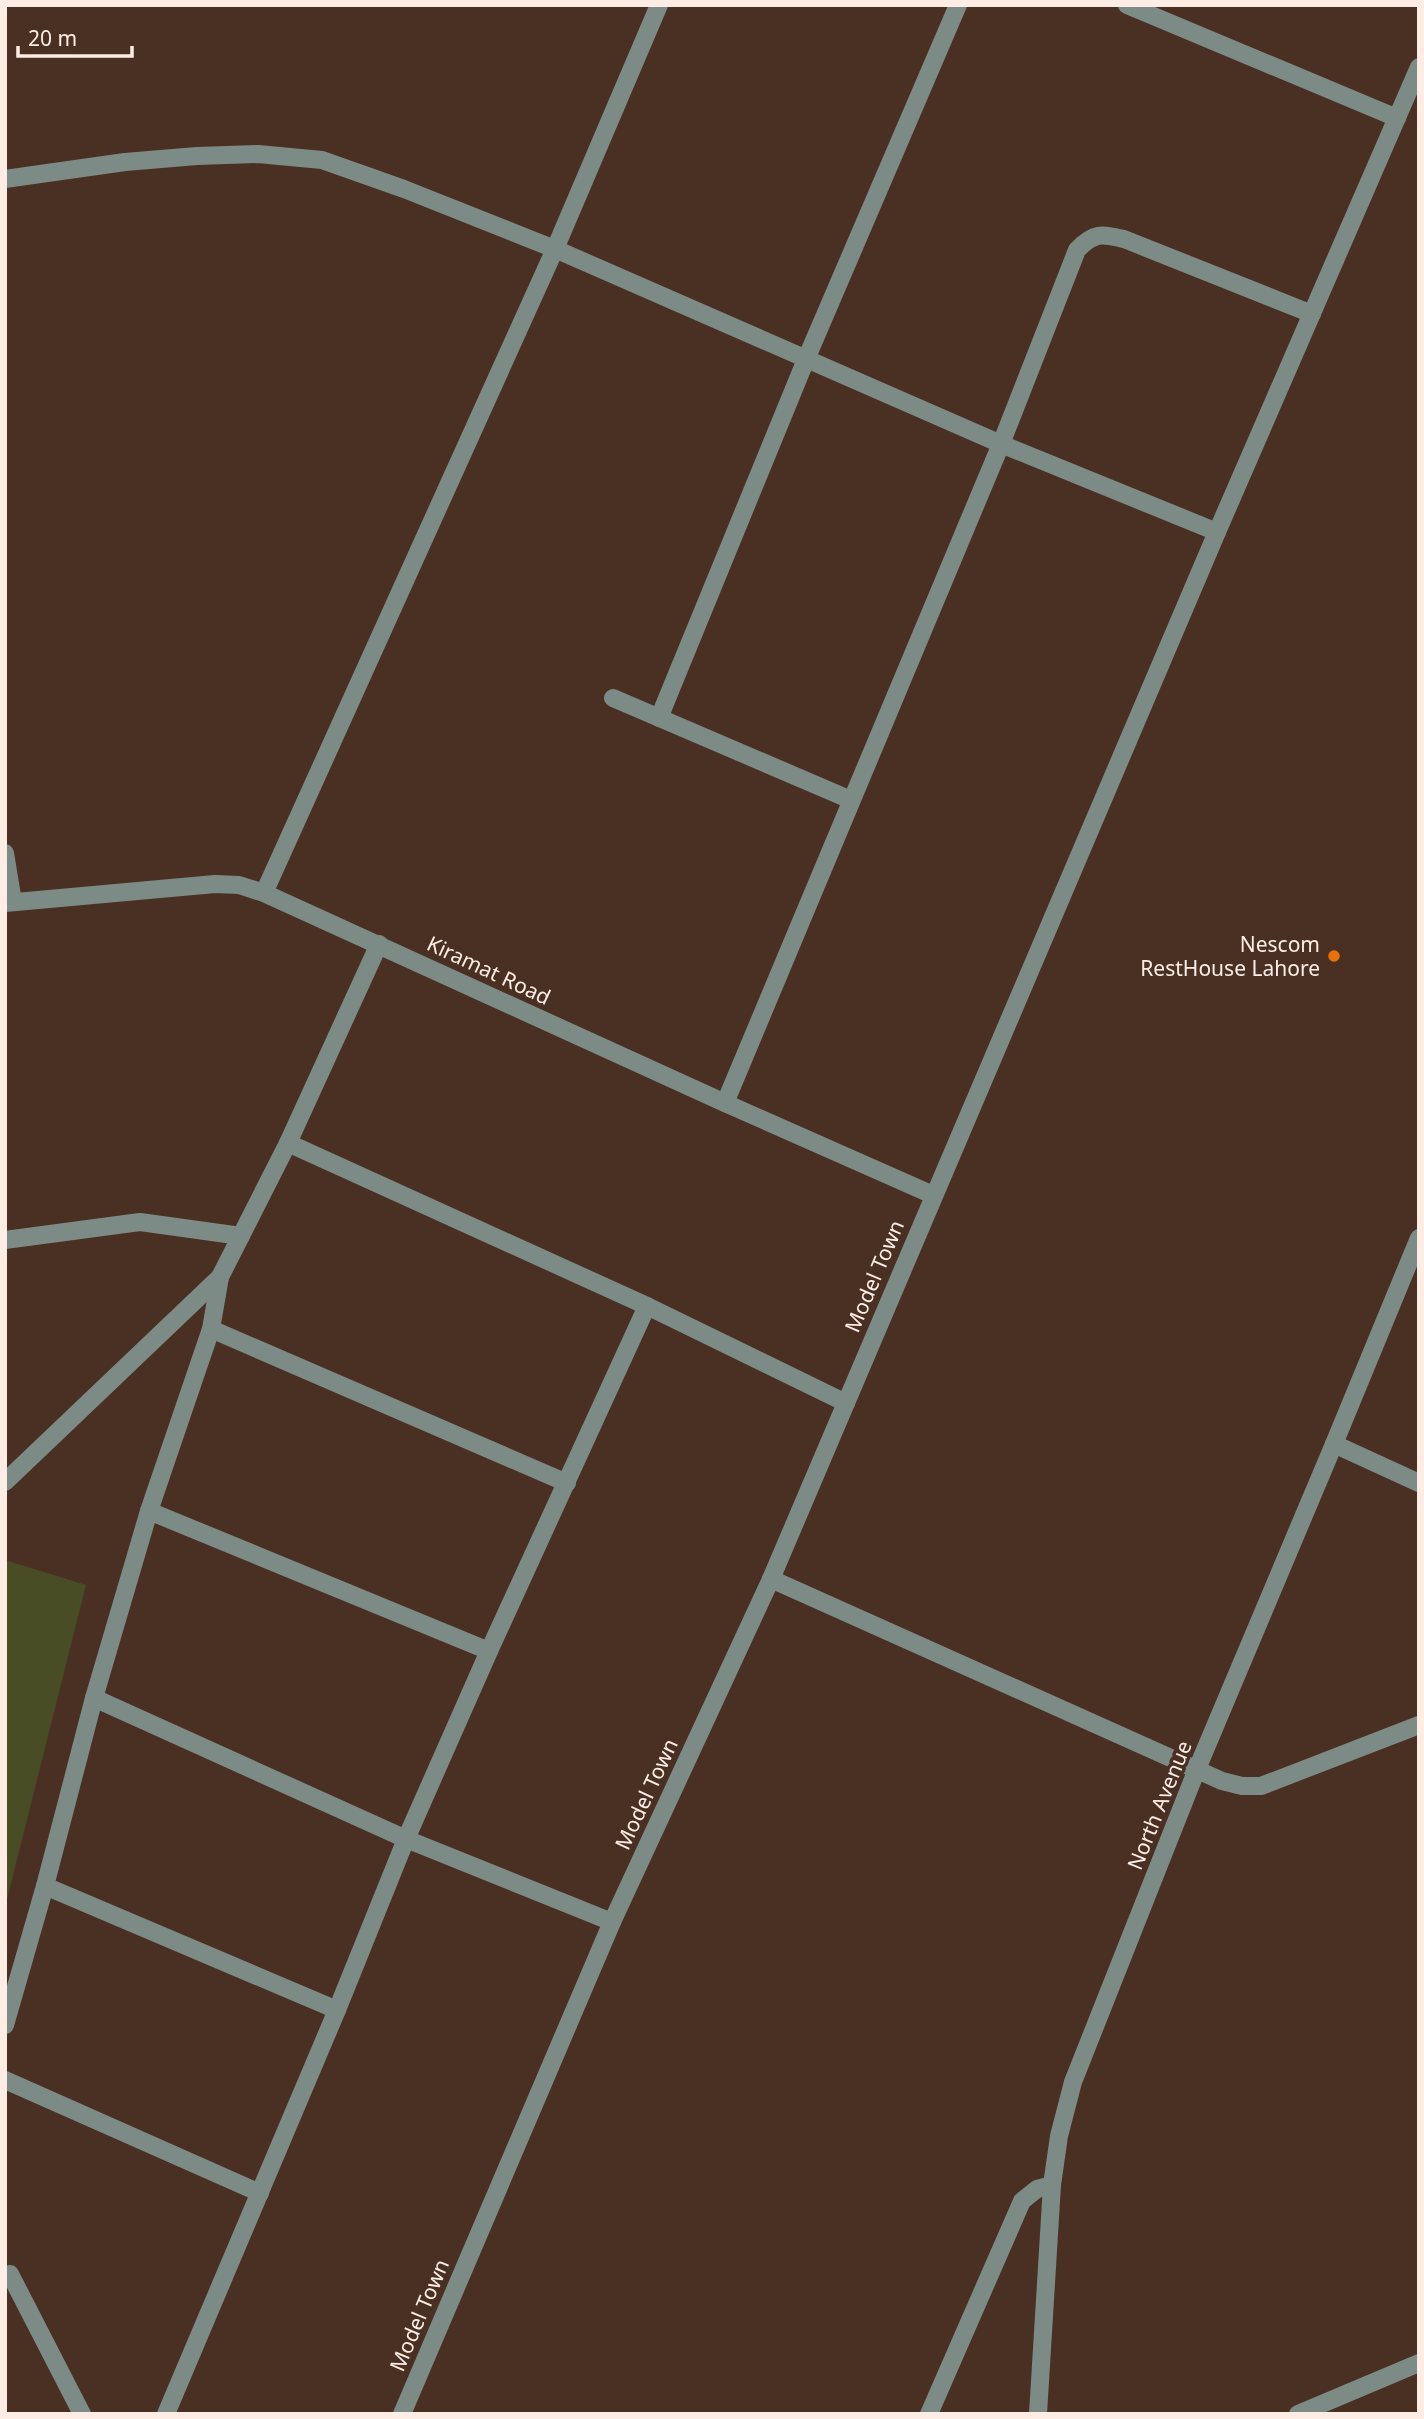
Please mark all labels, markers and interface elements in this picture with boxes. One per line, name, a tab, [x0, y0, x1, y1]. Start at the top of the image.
scale bar	[18, 14, 131, 58]
text: 20 m	[28, 24, 77, 52]
street label: Kiramat Road	[423, 929, 555, 1011]
place label: Nescom RestHouse Lahore	[1140, 930, 1320, 982]
marker: Nescom RestHouse Lahore	[1326, 948, 1342, 964]
street label: Model Town	[838, 1216, 910, 1336]
street label: Model Town	[608, 1734, 684, 1854]
street label: North Avenue	[1120, 1736, 1198, 1874]
street label: Model Town	[383, 2255, 455, 2375]

